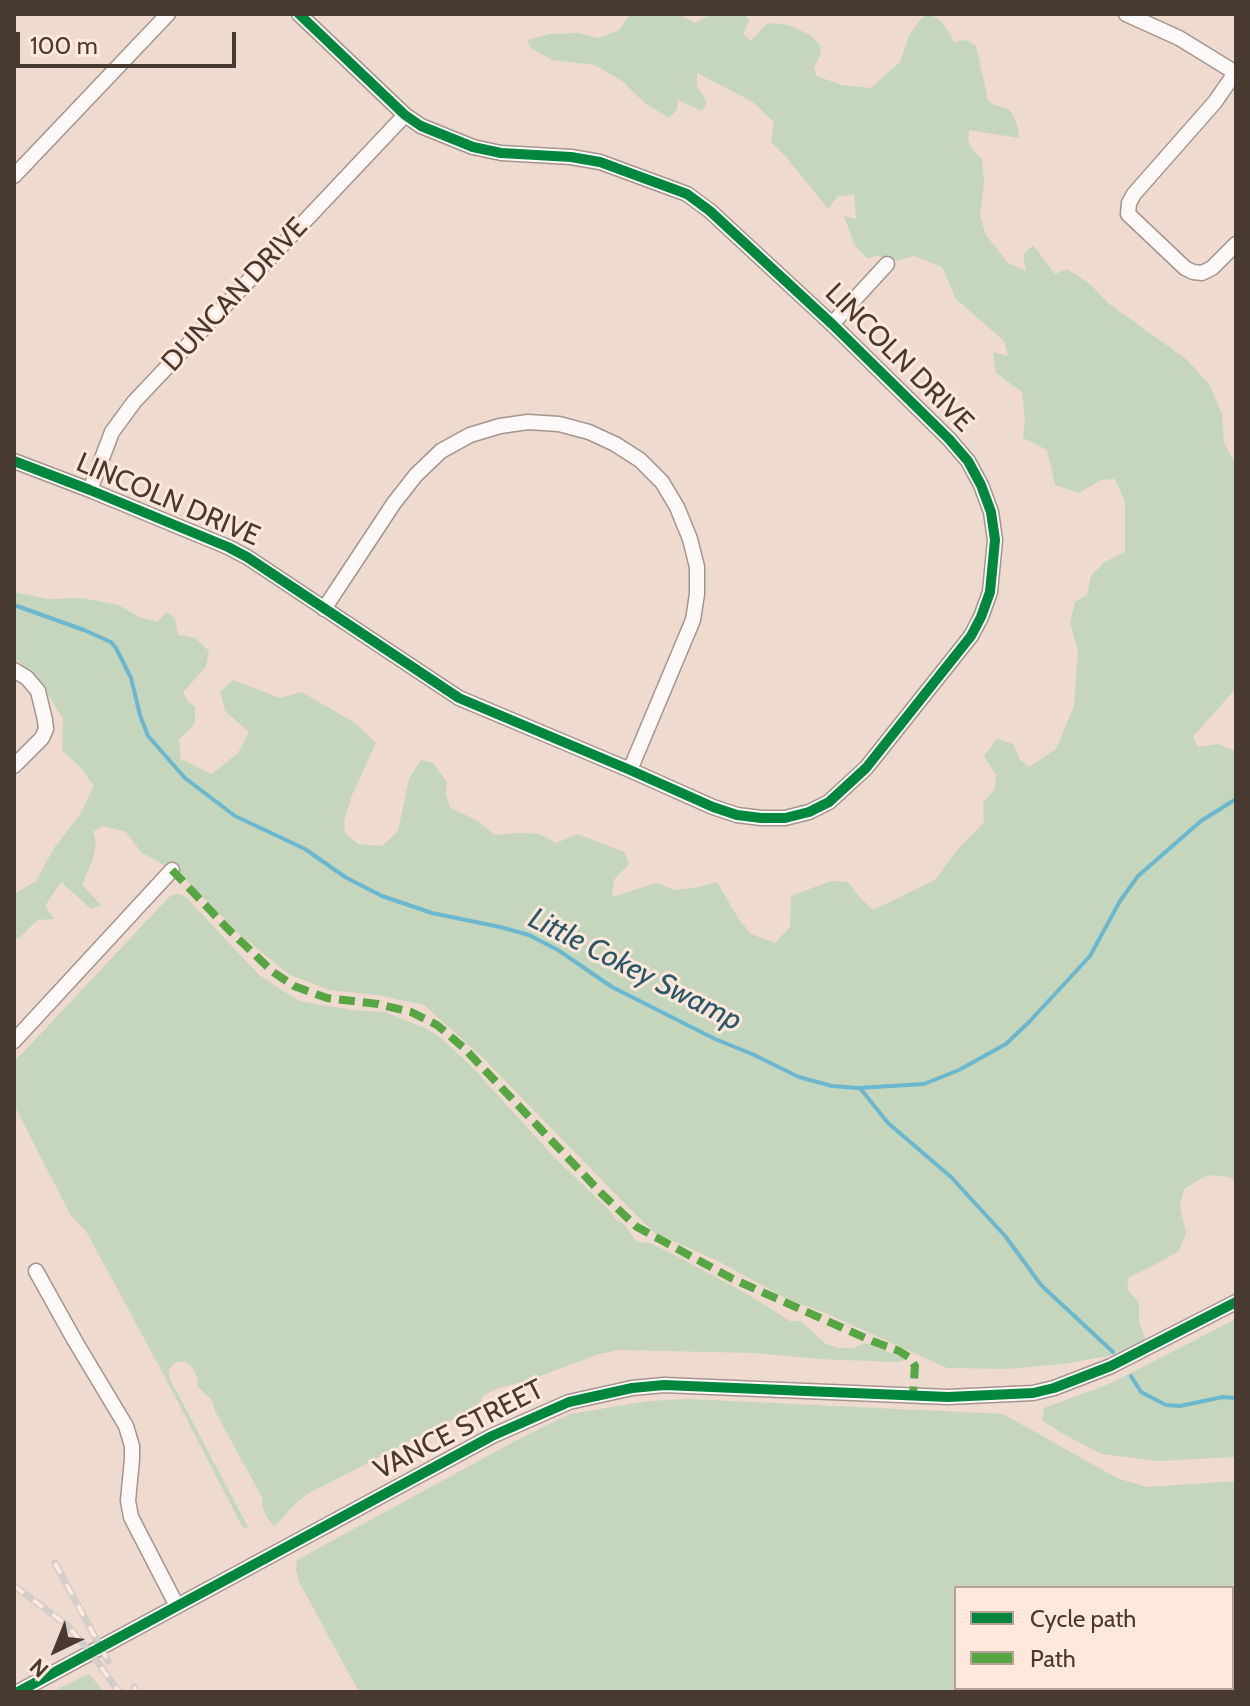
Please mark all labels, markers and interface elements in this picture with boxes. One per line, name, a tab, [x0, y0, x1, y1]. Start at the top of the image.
scale bar	[20, 16, 240, 66]
text: 100 m	[30, 31, 98, 60]
street label: DUNCAN DRIVE	[155, 211, 315, 379]
street label: LINCOLN DRIVE	[818, 277, 980, 439]
street label: LINCOLN DRIVE	[71, 446, 265, 554]
water label: Little Cokey Swamp	[522, 901, 748, 1039]
street label: VANCE STREET	[369, 1373, 549, 1487]
legend	[954, 1586, 1234, 1690]
text: Cycle path	[1030, 1604, 1136, 1633]
north arrow	[16, 1610, 96, 1690]
text: Path	[1030, 1644, 1076, 1673]
text: N	[24, 1653, 54, 1683]

